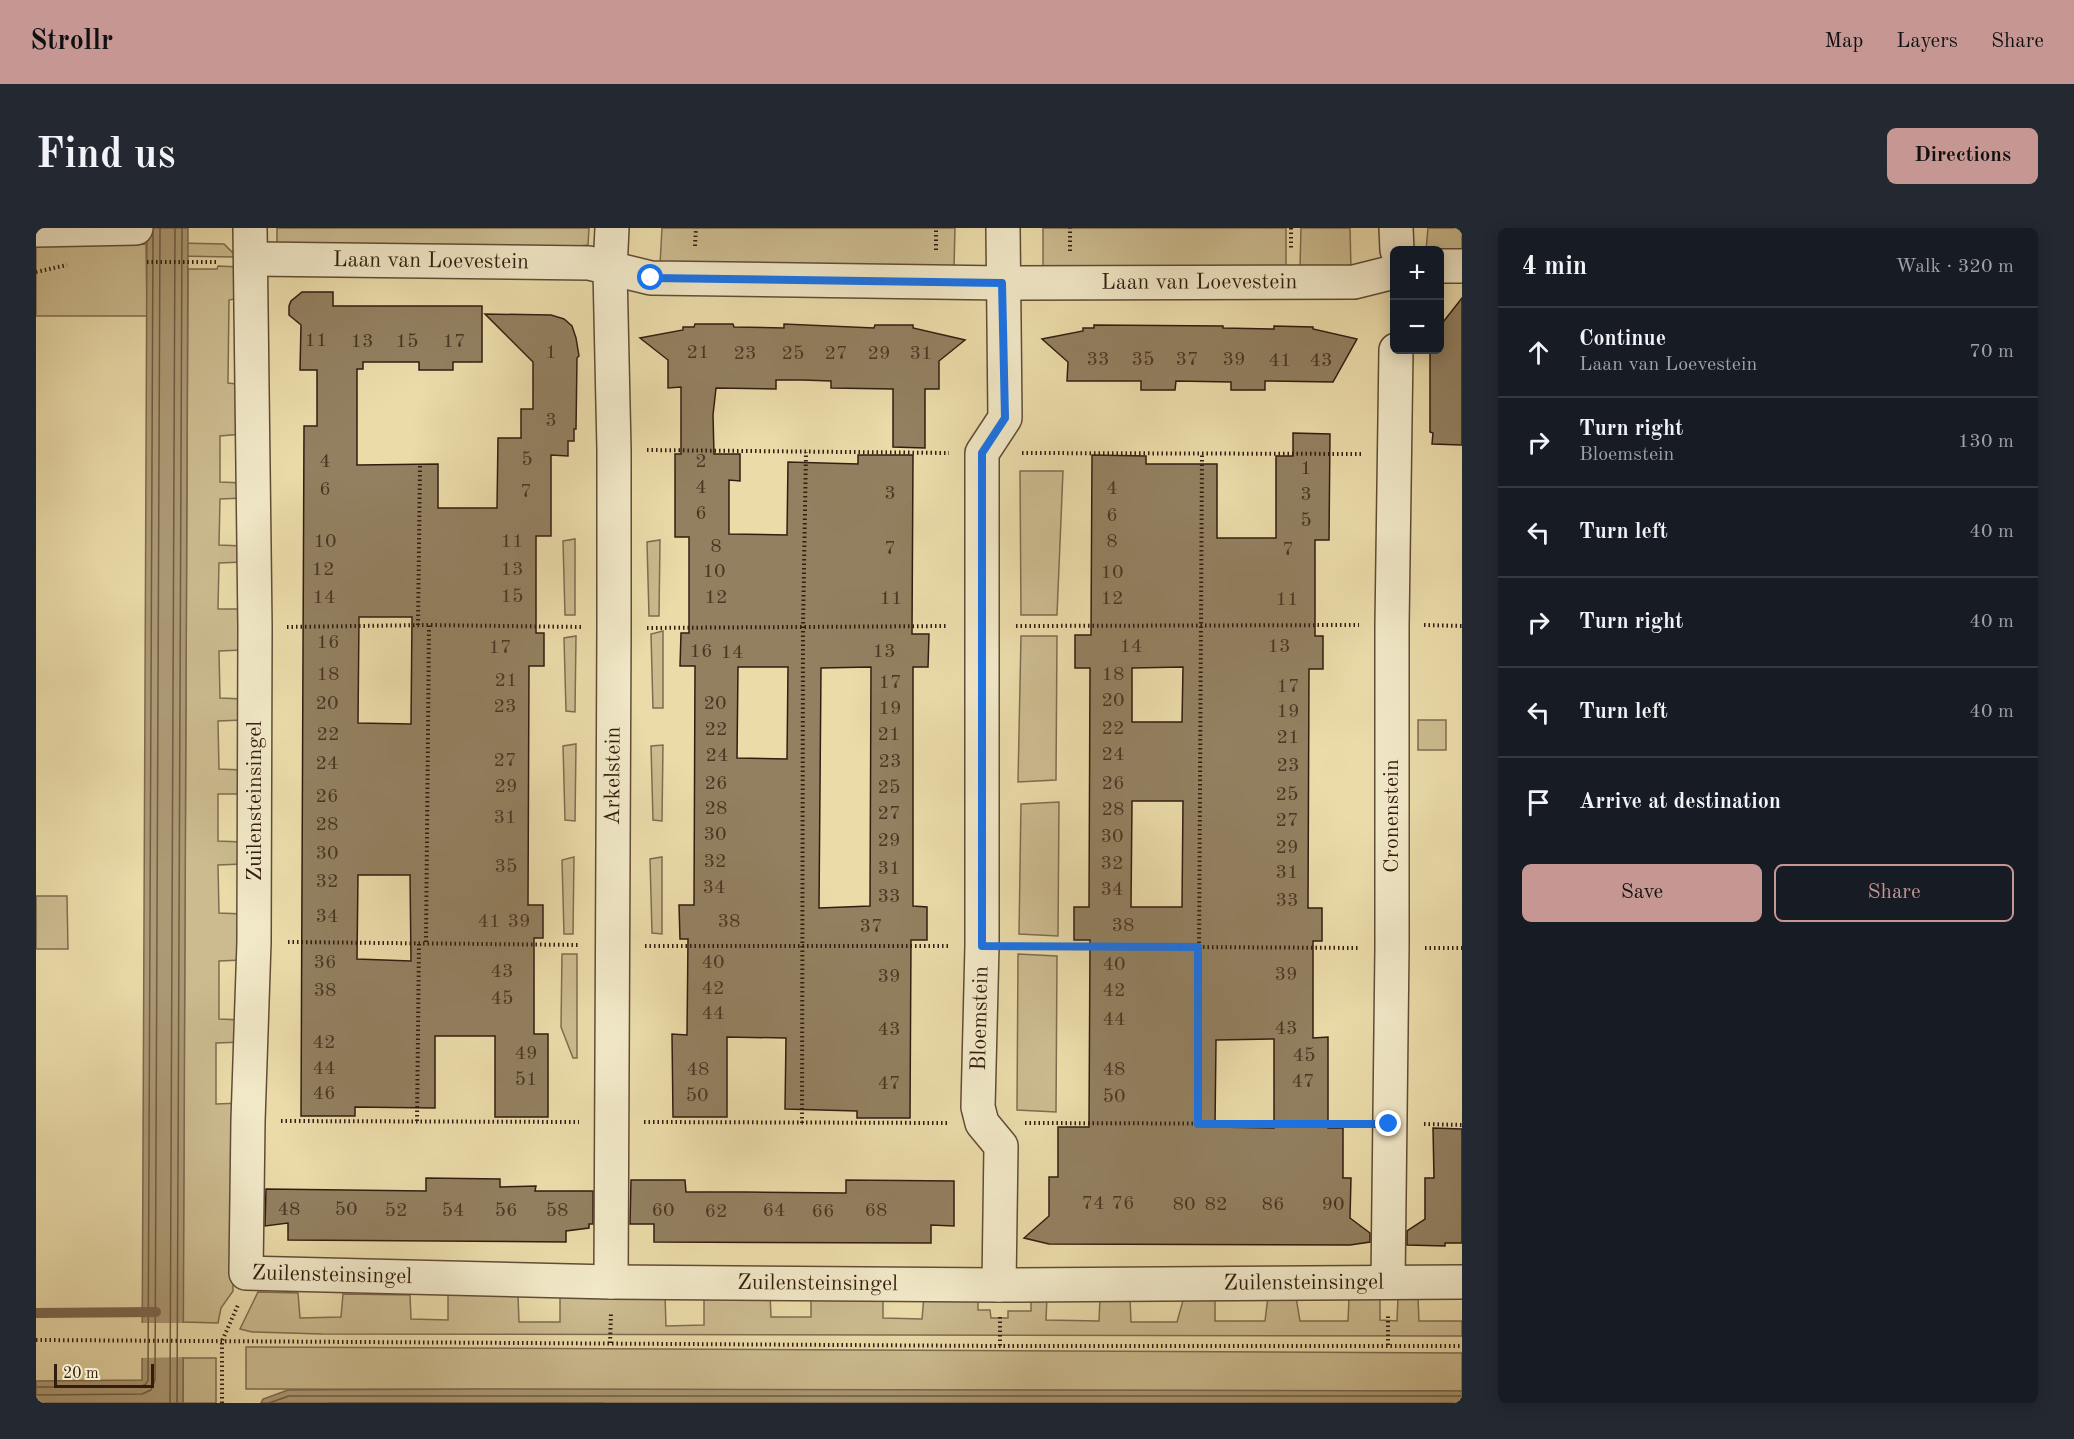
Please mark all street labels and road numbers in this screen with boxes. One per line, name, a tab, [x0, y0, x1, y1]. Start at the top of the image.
street label: Laan van Loevestein	[333, 249, 529, 273]
street label: Laan van Loevestein	[1101, 271, 1297, 294]
street label: Zuilensteinsingel	[244, 721, 266, 881]
street label: Arkelstein	[602, 727, 625, 825]
street label: Cronenstein	[1381, 759, 1403, 873]
street label: Bloemstein	[968, 966, 993, 1071]
street label: Zuilensteinsingel	[251, 1262, 412, 1288]
street label: Zuilensteinsingel	[737, 1272, 898, 1295]
street label: Zuilensteinsingel	[1223, 1272, 1384, 1295]

